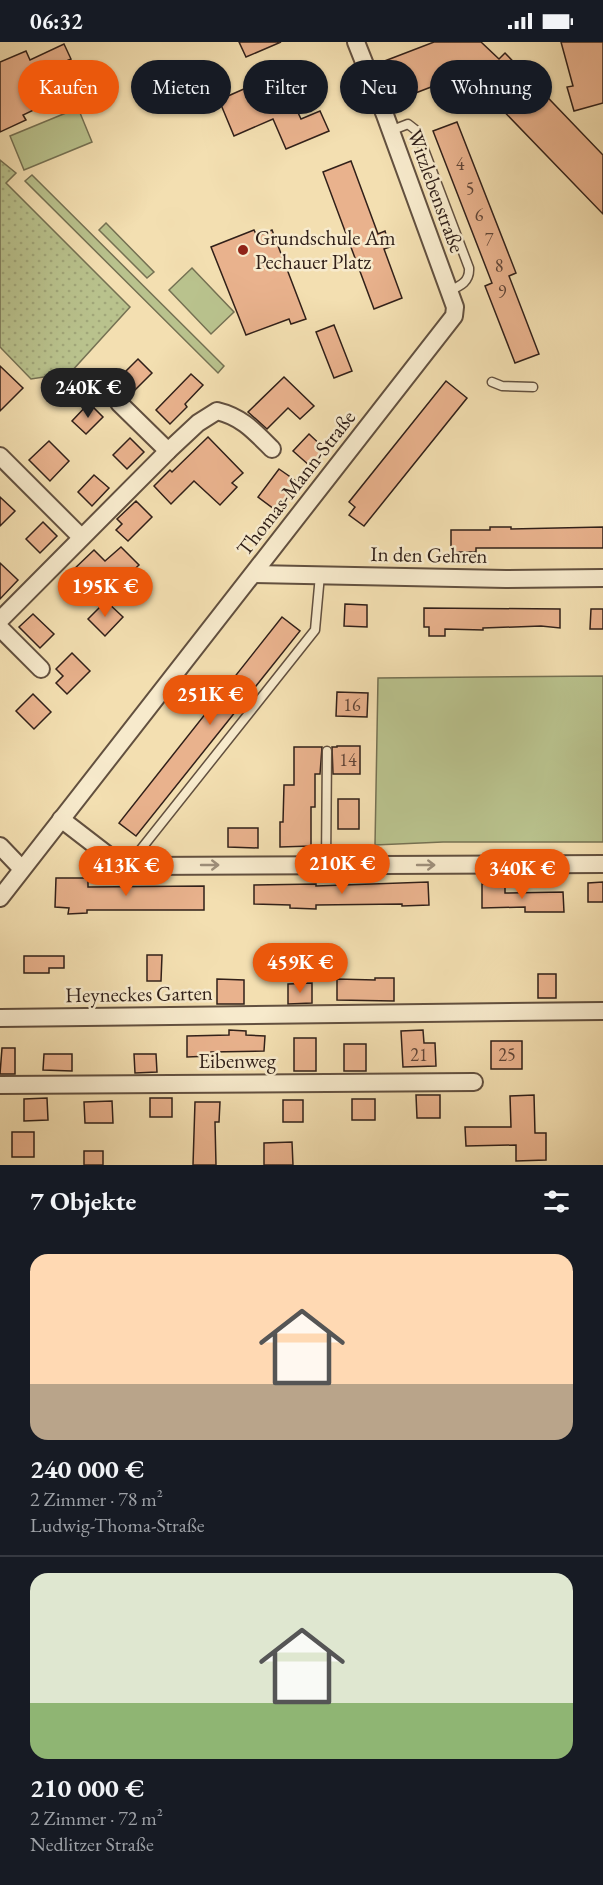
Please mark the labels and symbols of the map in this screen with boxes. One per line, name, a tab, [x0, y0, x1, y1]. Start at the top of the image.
street label: Witzlebenstraße	[402, 125, 471, 256]
house number: 4	[456, 152, 465, 175]
house number: 5	[466, 177, 474, 200]
house number: 6	[475, 203, 484, 226]
place label: Grundschule Am Pechauer Platz	[255, 224, 396, 275]
house number: 7	[485, 228, 494, 251]
marker: Grundschule Am Pechauer Platz	[236, 243, 250, 257]
house number: 8	[495, 254, 503, 277]
house number: 9	[498, 280, 507, 303]
pin: 240K €	[39, 368, 137, 419]
street label: Thomas-Mann-Straße	[230, 404, 361, 561]
street label: In den Gehren	[370, 540, 488, 569]
pin: 195K €	[56, 567, 154, 618]
pin: 251K €	[161, 675, 259, 726]
house number: 16	[343, 693, 361, 716]
house number: 14	[339, 748, 357, 771]
pin: 210K €	[293, 844, 391, 895]
pin: 413K €	[77, 846, 175, 897]
pin: 340K €	[473, 849, 571, 900]
one-way arrow	[416, 859, 436, 871]
one-way arrow	[200, 860, 220, 871]
pin: 459K €	[251, 943, 349, 994]
street label: Heyneckes Garten	[65, 979, 213, 1008]
house number: 21	[410, 1043, 428, 1066]
house number: 25	[498, 1043, 516, 1066]
street label: Eibenweg	[198, 1047, 277, 1074]

